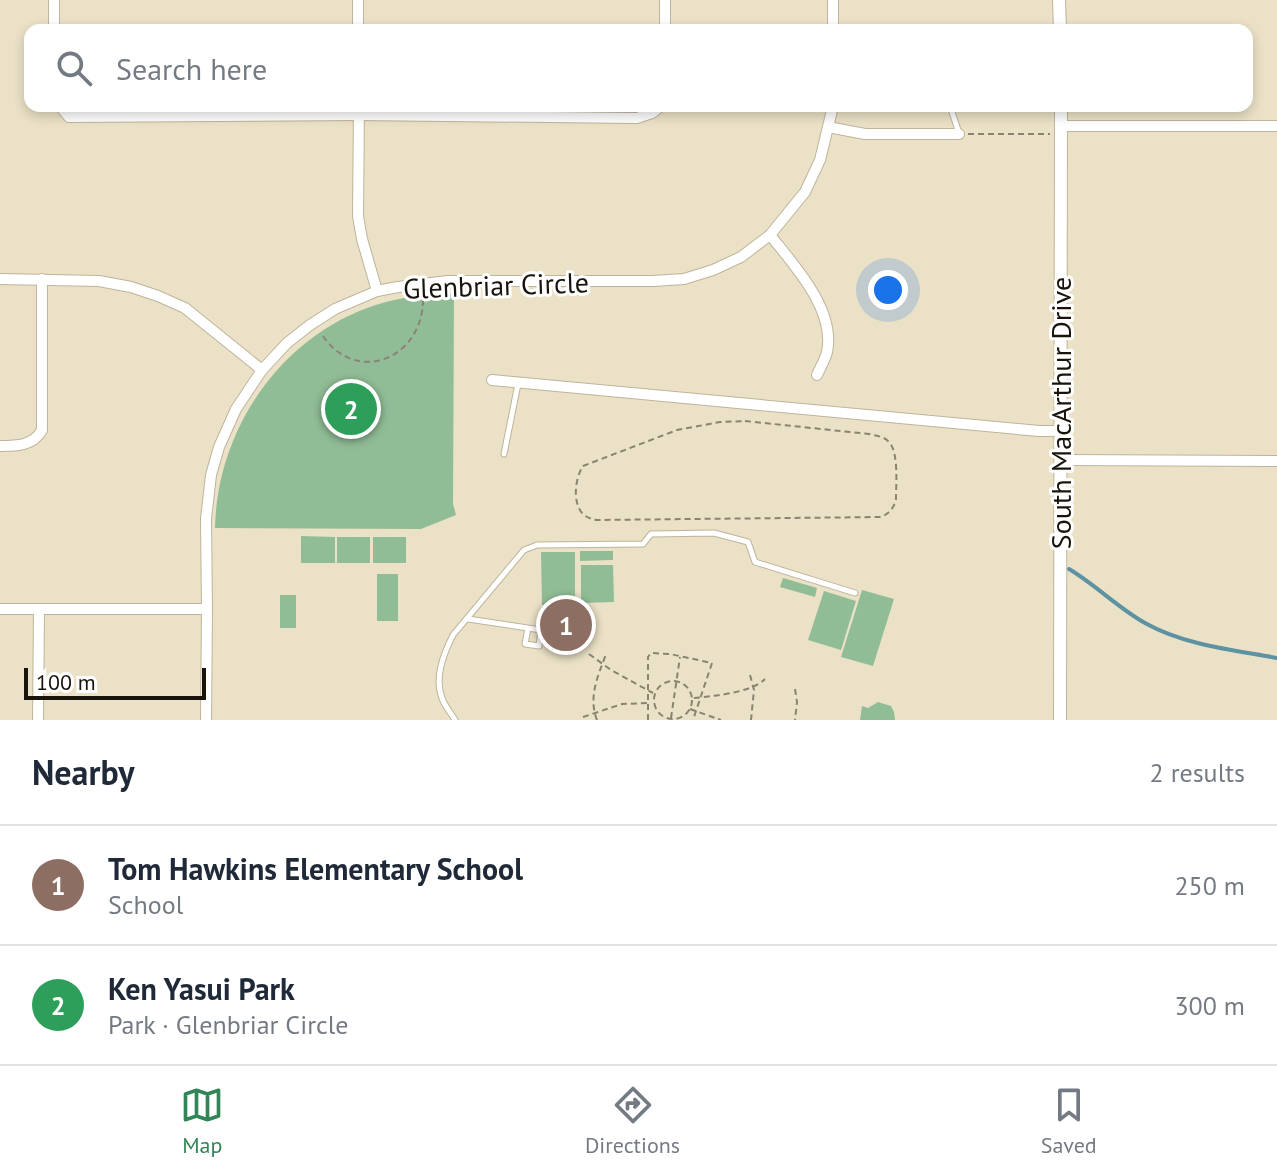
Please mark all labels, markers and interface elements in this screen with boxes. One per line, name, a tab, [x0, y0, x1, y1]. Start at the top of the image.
search box	[24, 24, 1253, 112]
icon: search	[52, 46, 96, 90]
text: Search here	[116, 49, 267, 88]
street label: Glenbriar Circle	[402, 263, 590, 307]
your location	[868, 270, 908, 310]
street label: South MacArthur Drive	[1042, 277, 1079, 549]
pin: 2	[325, 379, 377, 439]
pin: 1	[540, 595, 592, 655]
scale bar	[24, 664, 206, 700]
text: 100 m	[36, 668, 96, 696]
text: Nearby	[32, 750, 134, 794]
text: 2 results	[1150, 756, 1245, 789]
text: Tom Hawkins Elementary School	[108, 849, 523, 888]
text: 1	[51, 869, 65, 902]
text: 250 m	[1174, 869, 1245, 902]
text: School	[108, 888, 183, 921]
text: Ken Yasui Park	[108, 969, 295, 1008]
text: 2	[51, 989, 65, 1022]
text: 300 m	[1174, 989, 1245, 1022]
text: Park · Glenbriar Circle	[108, 1008, 349, 1041]
tab: Map	[180, 1083, 224, 1159]
tab: Directions	[585, 1083, 680, 1159]
tab: Saved	[1041, 1083, 1097, 1159]

